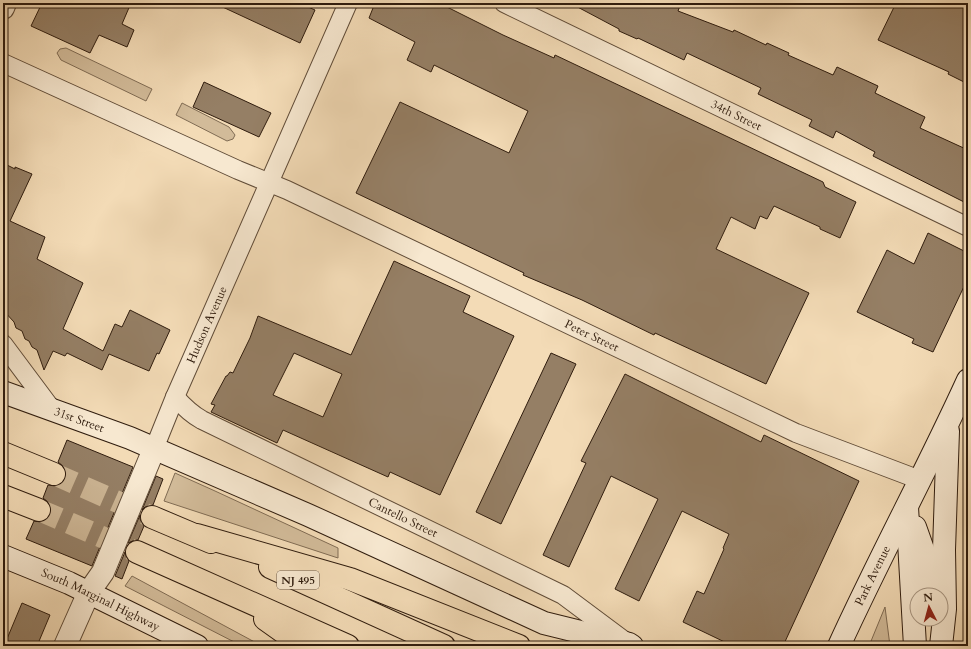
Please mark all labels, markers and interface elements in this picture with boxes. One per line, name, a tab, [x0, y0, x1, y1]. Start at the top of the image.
street label: 34th Street	[708, 96, 765, 134]
street label: Hudson Avenue	[183, 284, 231, 366]
street label: Peter Street	[562, 316, 622, 355]
street label: 31st Street	[52, 403, 107, 436]
street label: Cantello Street	[366, 494, 441, 541]
street label: Park Avenue	[851, 543, 894, 608]
street label: South Marginal Highway	[39, 565, 163, 635]
road number: NJ 495	[277, 571, 319, 589]
north arrow	[909, 587, 949, 627]
text: N	[922, 590, 934, 606]

